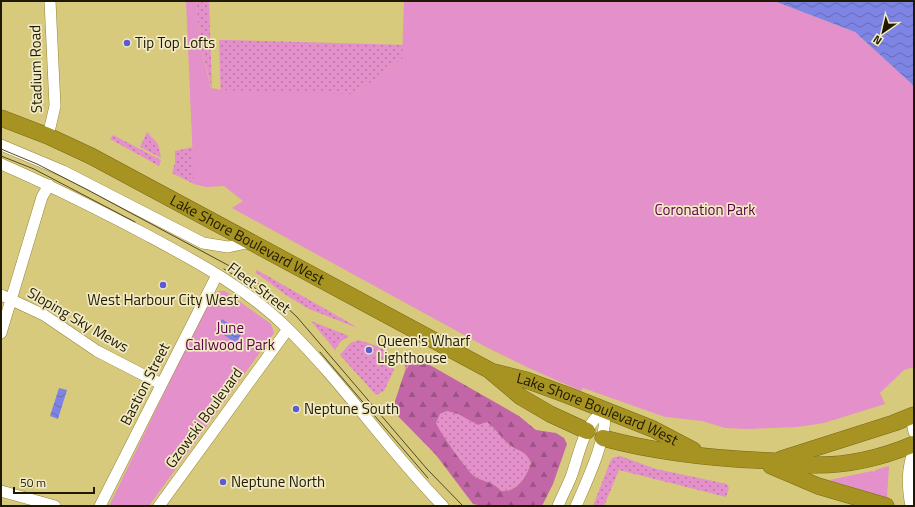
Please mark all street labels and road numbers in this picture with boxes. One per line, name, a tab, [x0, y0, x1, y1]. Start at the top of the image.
street label: Stadium Road	[23, 25, 48, 113]
street label: Lake Shore Boulevard West	[166, 189, 329, 291]
street label: Fleet Street	[223, 256, 296, 319]
street label: Sloping Sky Mews	[23, 281, 133, 358]
street label: Bastion Street	[114, 338, 176, 429]
street label: Gzowski Boulevard	[159, 363, 248, 473]
street label: Lake Shore Boulevard West	[514, 366, 683, 452]

